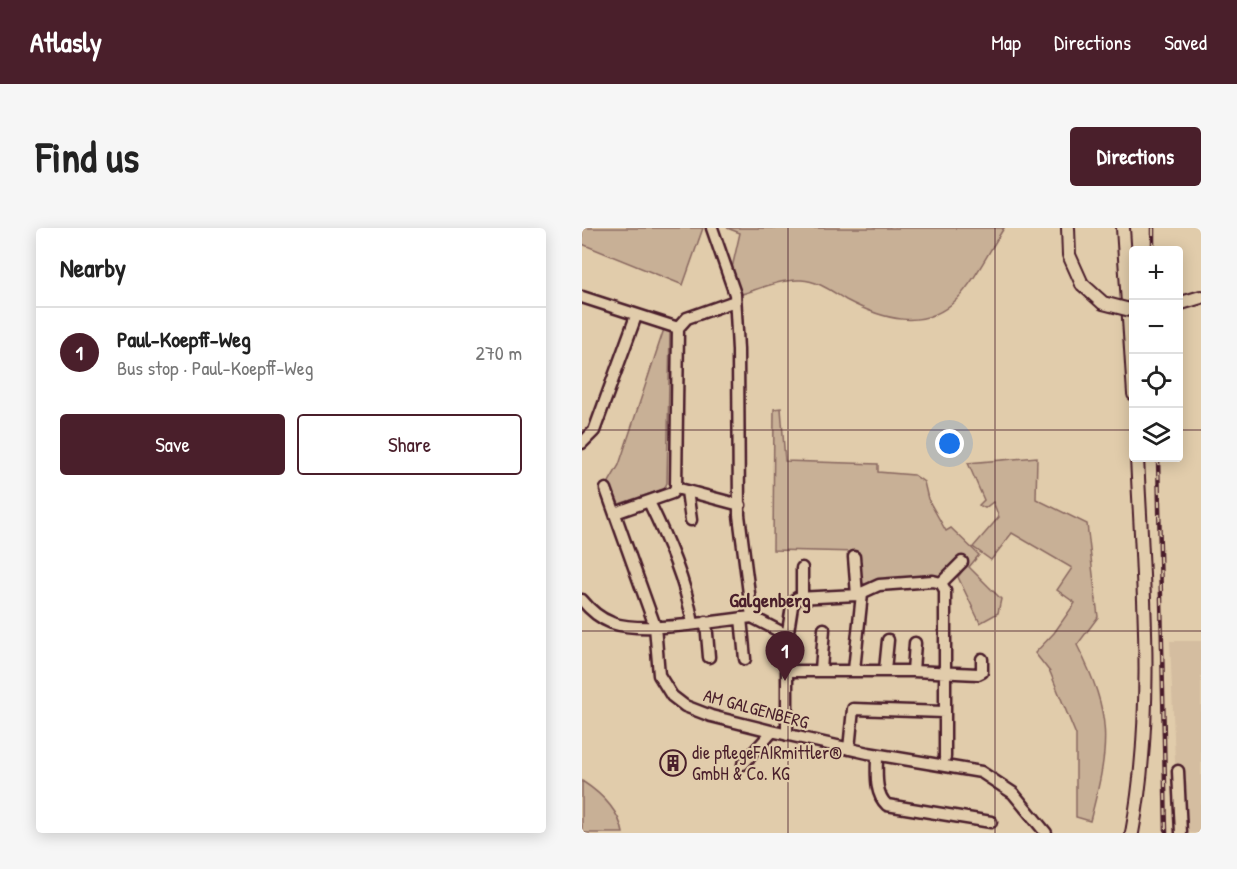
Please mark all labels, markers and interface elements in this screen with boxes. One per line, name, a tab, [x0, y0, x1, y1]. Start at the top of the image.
text: Atlasly	[30, 23, 102, 61]
text: Map	[991, 28, 1021, 57]
text: Directions	[1054, 28, 1131, 57]
text: Saved	[1164, 28, 1207, 57]
button: Directions	[1070, 127, 1201, 186]
text: Find us	[36, 128, 139, 185]
map controls	[1129, 246, 1183, 462]
button: +	[1129, 246, 1183, 300]
text: Nearby	[60, 250, 126, 285]
button: −	[1129, 300, 1183, 354]
text: Paul-Koepff-Weg	[117, 324, 251, 354]
text: 1	[76, 339, 83, 366]
text: 270 m	[476, 339, 522, 366]
text: Bus stop · Paul-Koepff-Weg	[117, 354, 314, 381]
button: locate	[1129, 354, 1183, 408]
button: layers	[1129, 408, 1183, 462]
button: Save	[60, 414, 285, 475]
button: Share	[297, 414, 522, 475]
your location	[935, 429, 964, 458]
district label: Galgenberg	[729, 586, 811, 614]
pin: 1	[766, 632, 804, 681]
street label: AM GALGENBERG	[701, 682, 812, 735]
place label: die pflegeFAIRmittler® GmbH & Co. KG	[692, 740, 843, 786]
building icon: die pflegeFAIRmittler® GmbH & Co. KG	[658, 748, 688, 778]

